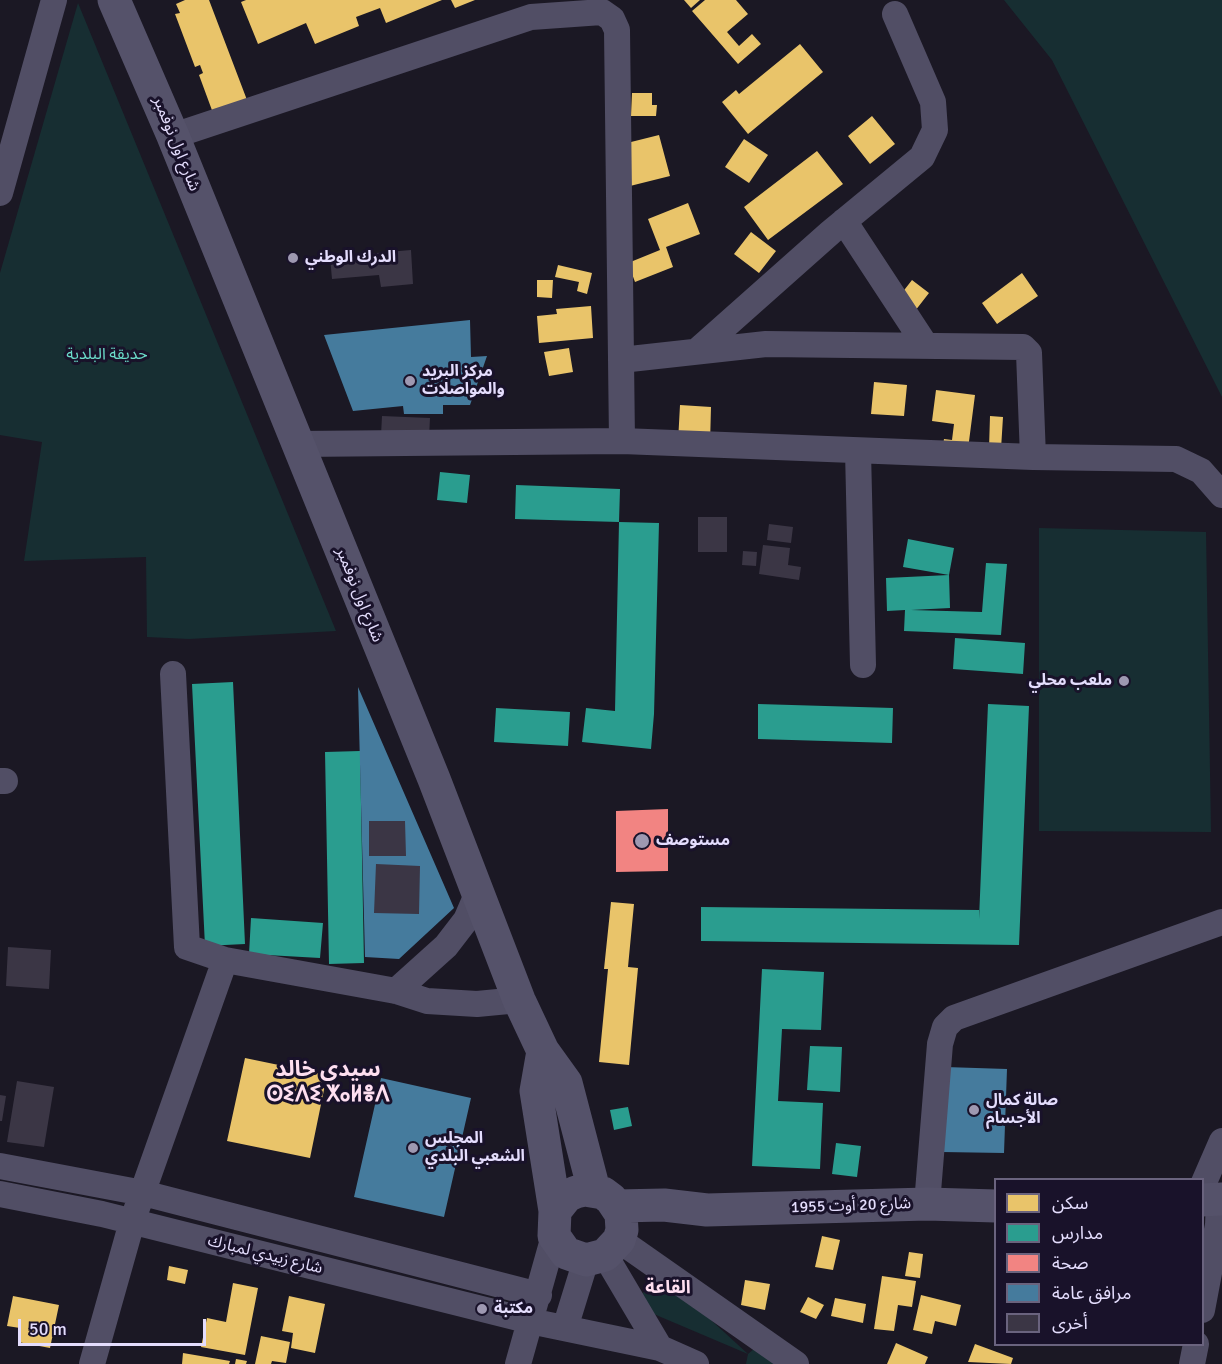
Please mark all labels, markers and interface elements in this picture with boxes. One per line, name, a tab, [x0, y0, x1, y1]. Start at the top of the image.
street label: شارع اول نوفمبر	[148, 94, 204, 194]
place label: الدرك الوطني	[305, 248, 396, 268]
marker: الدرك الوطني	[286, 251, 300, 265]
park label: حديقة البلدية	[66, 345, 148, 365]
place label: مركز البريد والمواصلات	[422, 362, 505, 400]
marker: مركز البريد والمواصلات	[403, 374, 417, 388]
street label: شارع اول نوفمبر	[331, 545, 387, 645]
place label: ملعب محلي	[1028, 671, 1112, 691]
marker: ملعب محلي	[1117, 674, 1131, 688]
place label: مستوصف	[656, 831, 730, 851]
marker: مستوصف	[633, 832, 651, 850]
district label: سيدي خالد ⵙⵉⴷⵉ ⵅⴰⵍⴻⴷ	[266, 1057, 390, 1108]
place label: صالة كمال الأجسام	[986, 1091, 1058, 1129]
marker: صالة كمال الأجسام	[967, 1103, 981, 1117]
place label: المجلس الشعبي البلدي	[425, 1129, 525, 1167]
marker: المجلس الشعبي البلدي	[406, 1141, 420, 1155]
legend	[994, 1178, 1204, 1346]
text: سكن	[1052, 1192, 1088, 1214]
street label: شارع 20 أوت 1955	[791, 1194, 911, 1218]
text: مدارس	[1052, 1222, 1103, 1244]
street label: شارع زبيدي لمبارك	[206, 1231, 324, 1279]
text: صحة	[1052, 1252, 1088, 1274]
district label: القاعة	[645, 1277, 691, 1299]
text: مرافق عامة	[1052, 1282, 1131, 1304]
place label: مكتبة	[494, 1299, 533, 1319]
marker: مكتبة	[475, 1302, 489, 1316]
scale bar	[21, 1307, 208, 1345]
text: أخرى	[1052, 1312, 1088, 1334]
text: 50 m	[29, 1318, 67, 1340]

